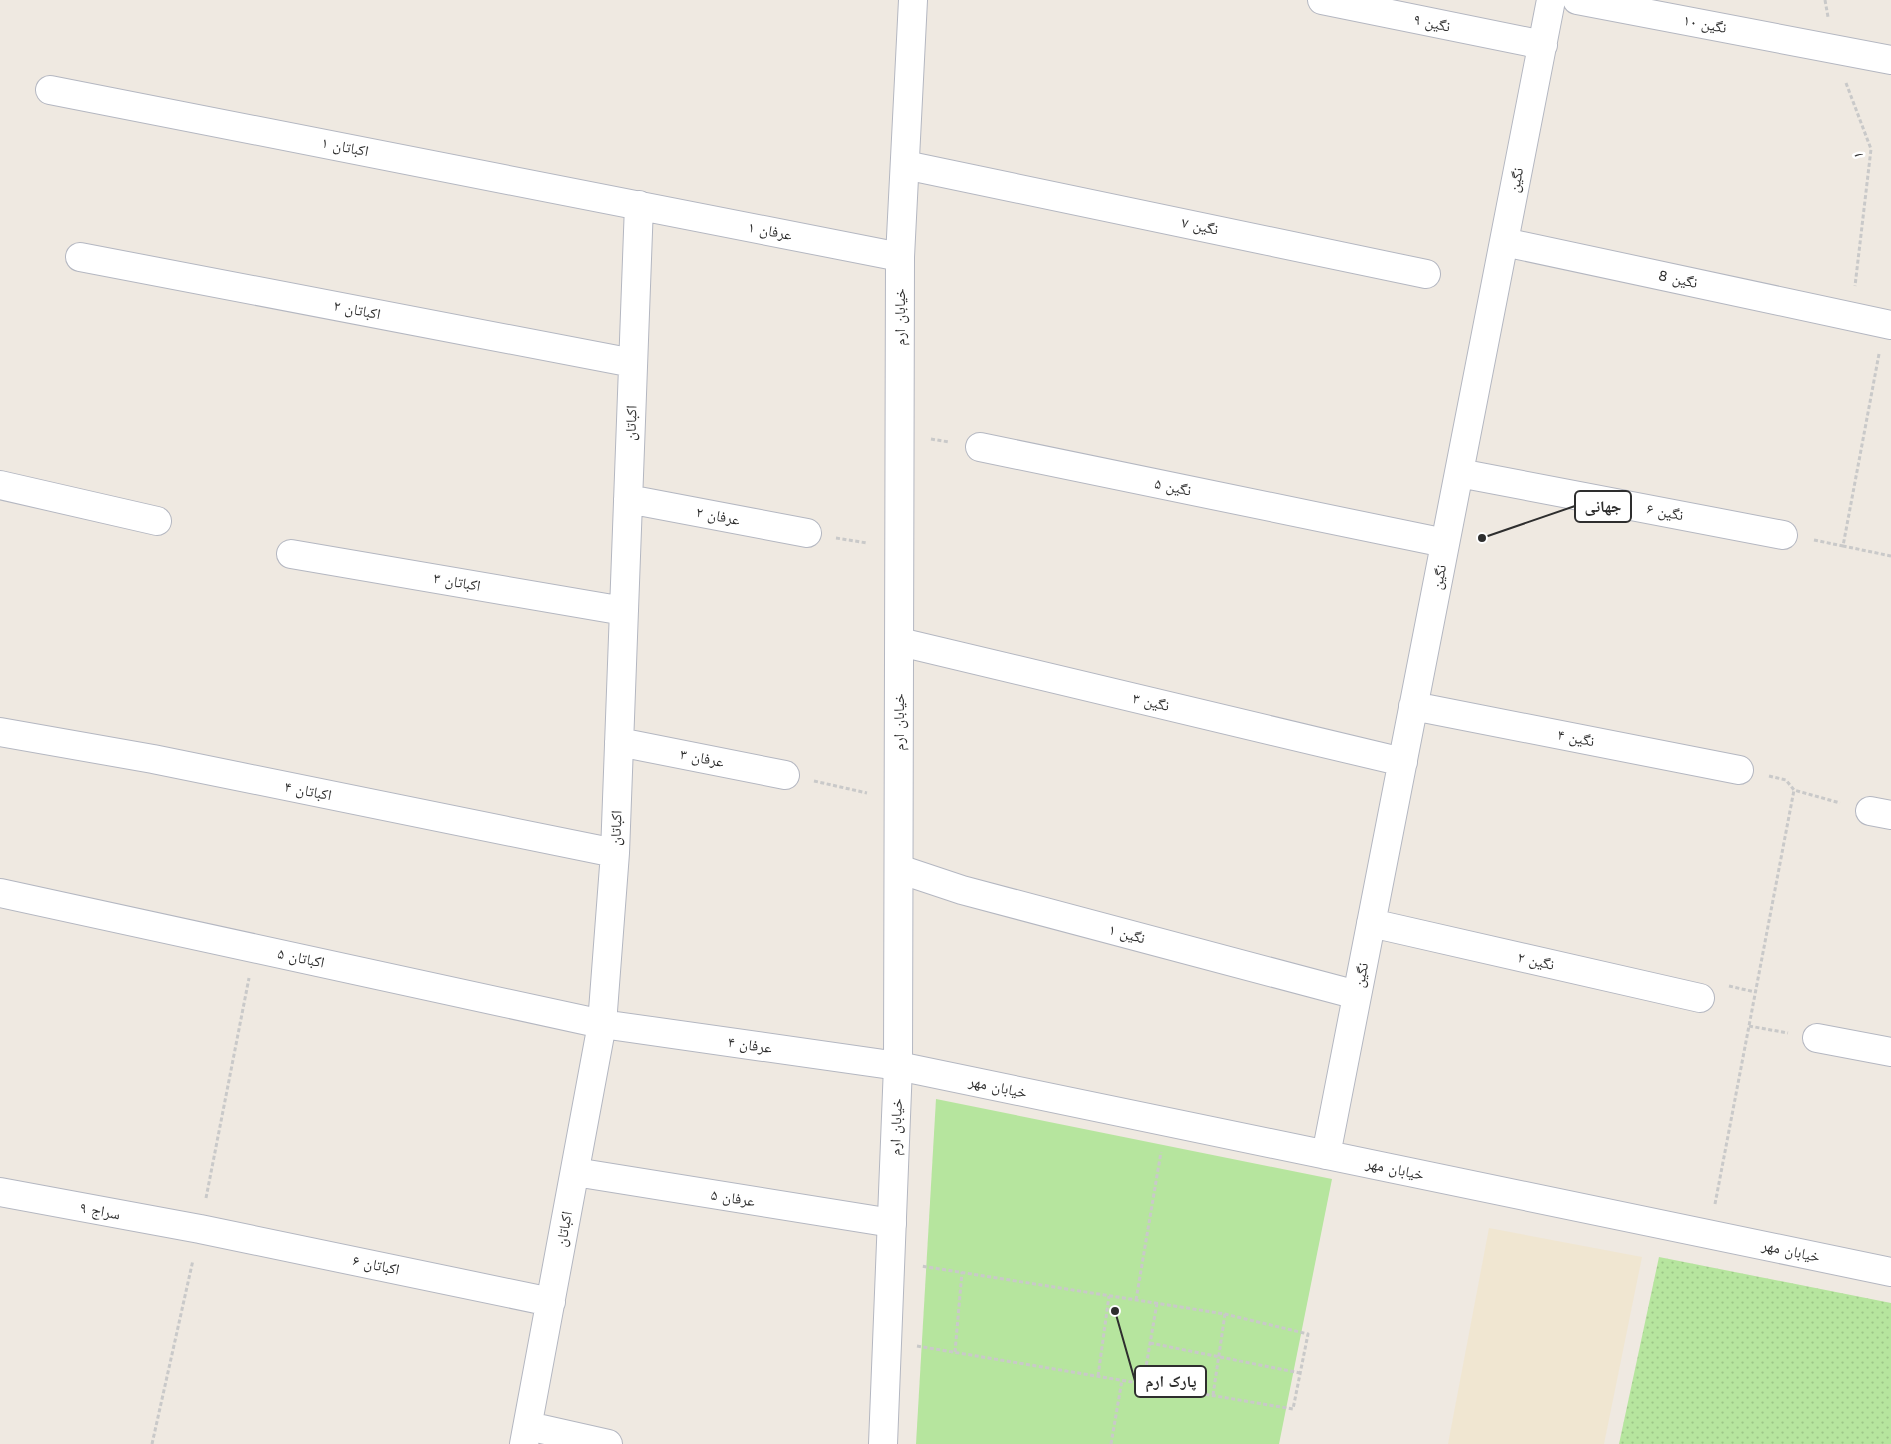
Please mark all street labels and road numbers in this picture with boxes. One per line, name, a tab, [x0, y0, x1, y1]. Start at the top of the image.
street label: نگین ۹	[1412, 10, 1452, 37]
street label: نگین ۱۰	[1682, 11, 1728, 38]
street label: اکباتان ۱	[320, 134, 370, 161]
street label: ۱	[1849, 152, 1867, 158]
street label: نگین	[1505, 166, 1528, 194]
street label: نگین ۷	[1180, 213, 1220, 240]
street label: عرفان ۱	[746, 218, 794, 245]
street label: نگین 8	[1657, 266, 1699, 293]
street label: خیابان ارم	[891, 288, 910, 346]
street label: اکباتان ۲	[332, 297, 382, 324]
street label: اکباتان	[621, 405, 642, 441]
street label: نگین ۵	[1153, 474, 1193, 501]
street label: نگین ۶	[1645, 500, 1685, 525]
street label: عرفان ۲	[694, 503, 742, 530]
street label: نگین	[1428, 563, 1451, 591]
street label: اکباتان ۳	[432, 569, 482, 596]
street label: نگین ۳	[1131, 689, 1171, 716]
street label: خیابان ارم	[890, 693, 909, 751]
street label: نگین ۴	[1556, 726, 1596, 751]
street label: عرفان ۳	[678, 745, 726, 772]
street label: اکباتان ۴	[283, 778, 333, 805]
street label: اکباتان	[606, 810, 627, 846]
street label: نگین ۱	[1107, 921, 1147, 948]
street label: اکباتان ۵	[276, 944, 326, 973]
street label: نگین ۲	[1516, 948, 1556, 975]
street label: نگین	[1350, 961, 1373, 989]
street label: عرفان ۴	[727, 1033, 774, 1058]
street label: خیابان مهر	[966, 1072, 1029, 1103]
street label: خیابان ارم	[886, 1098, 907, 1156]
street label: خیابان مهر	[1363, 1154, 1426, 1185]
street label: عرفان ۵	[710, 1186, 757, 1211]
street label: سراج ۹	[78, 1199, 122, 1224]
street label: اکباتان	[552, 1210, 577, 1248]
street label: خیابان مهر	[1759, 1236, 1822, 1267]
street label: اکباتان ۶	[351, 1251, 401, 1280]

